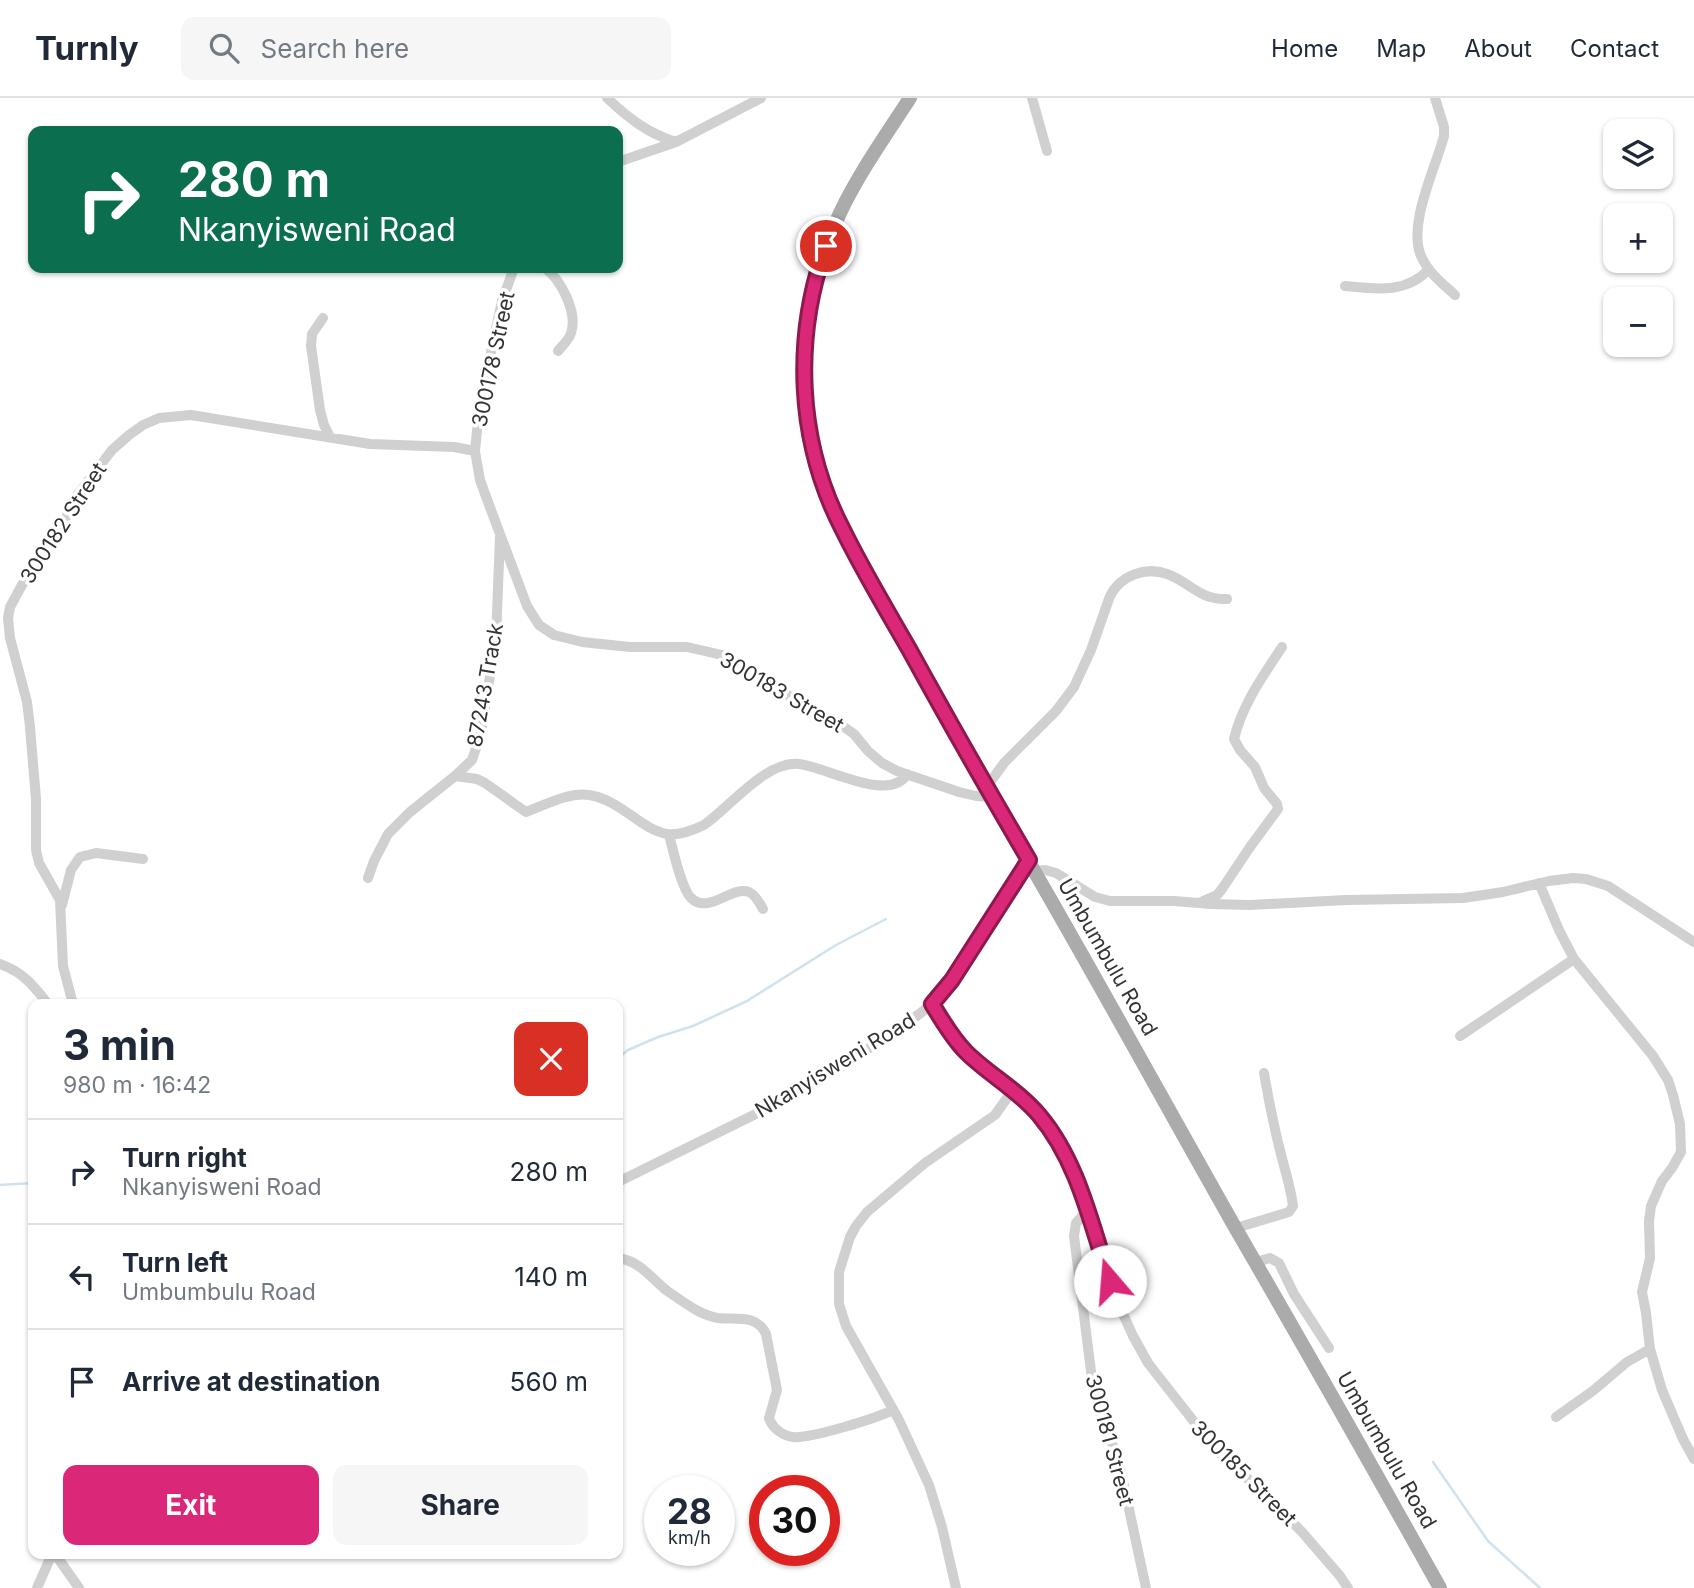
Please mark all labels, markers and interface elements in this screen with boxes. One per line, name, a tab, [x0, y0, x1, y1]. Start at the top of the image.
search box	[181, 17, 671, 80]
text: Turnly	[35, 28, 139, 68]
icon: search	[205, 29, 243, 67]
text: Search here	[261, 33, 409, 64]
text: Home	[1271, 34, 1338, 63]
text: Map	[1376, 34, 1426, 63]
text: About	[1464, 34, 1532, 63]
text: Contact	[1570, 34, 1659, 63]
map controls	[1603, 119, 1673, 357]
button: layers	[1603, 119, 1673, 189]
text: 280 m	[178, 150, 330, 209]
icon: right	[63, 154, 154, 245]
button: +	[1603, 203, 1673, 273]
text: Nkanyisweni Road	[178, 210, 456, 249]
pin	[796, 216, 856, 276]
icon: arrive	[807, 227, 845, 265]
button: −	[1603, 287, 1673, 357]
street label: 300178 Street	[466, 289, 520, 429]
street label: 300182 Street	[15, 458, 111, 588]
street label: 87243 Track	[462, 621, 508, 749]
street label: 300183 Street	[716, 646, 849, 738]
street label: Umbumbulu Road	[1053, 874, 1163, 1040]
street label: Nkanyisweni Road	[750, 1007, 920, 1123]
text: 3 min	[63, 1019, 176, 1070]
button: close	[514, 1022, 588, 1096]
text: 980 m · 16:42	[63, 1071, 211, 1099]
text: Turn right	[122, 1142, 247, 1173]
icon: right	[63, 1153, 101, 1191]
text: 280 m	[510, 1156, 588, 1187]
text: Nkanyisweni Road	[122, 1173, 322, 1201]
position arrow	[1073, 1244, 1147, 1318]
text: Turn left	[122, 1247, 228, 1278]
icon: left	[63, 1258, 101, 1296]
text: 140 m	[514, 1261, 588, 1292]
text: Umbumbulu Road	[122, 1278, 316, 1306]
icon: arrive	[63, 1363, 101, 1401]
text: Arrive at destination	[122, 1366, 381, 1397]
text: 560 m	[510, 1366, 588, 1397]
street label: Umbumbulu Road	[1332, 1367, 1442, 1533]
street label: 300181 Street	[1080, 1372, 1140, 1508]
street label: 300185 Street	[1186, 1415, 1302, 1531]
button: Exit	[63, 1465, 319, 1545]
button: Share	[333, 1465, 588, 1545]
speed limit sign: 30	[749, 1475, 840, 1566]
text: 28	[667, 1490, 712, 1532]
text: km/h	[668, 1527, 711, 1548]

